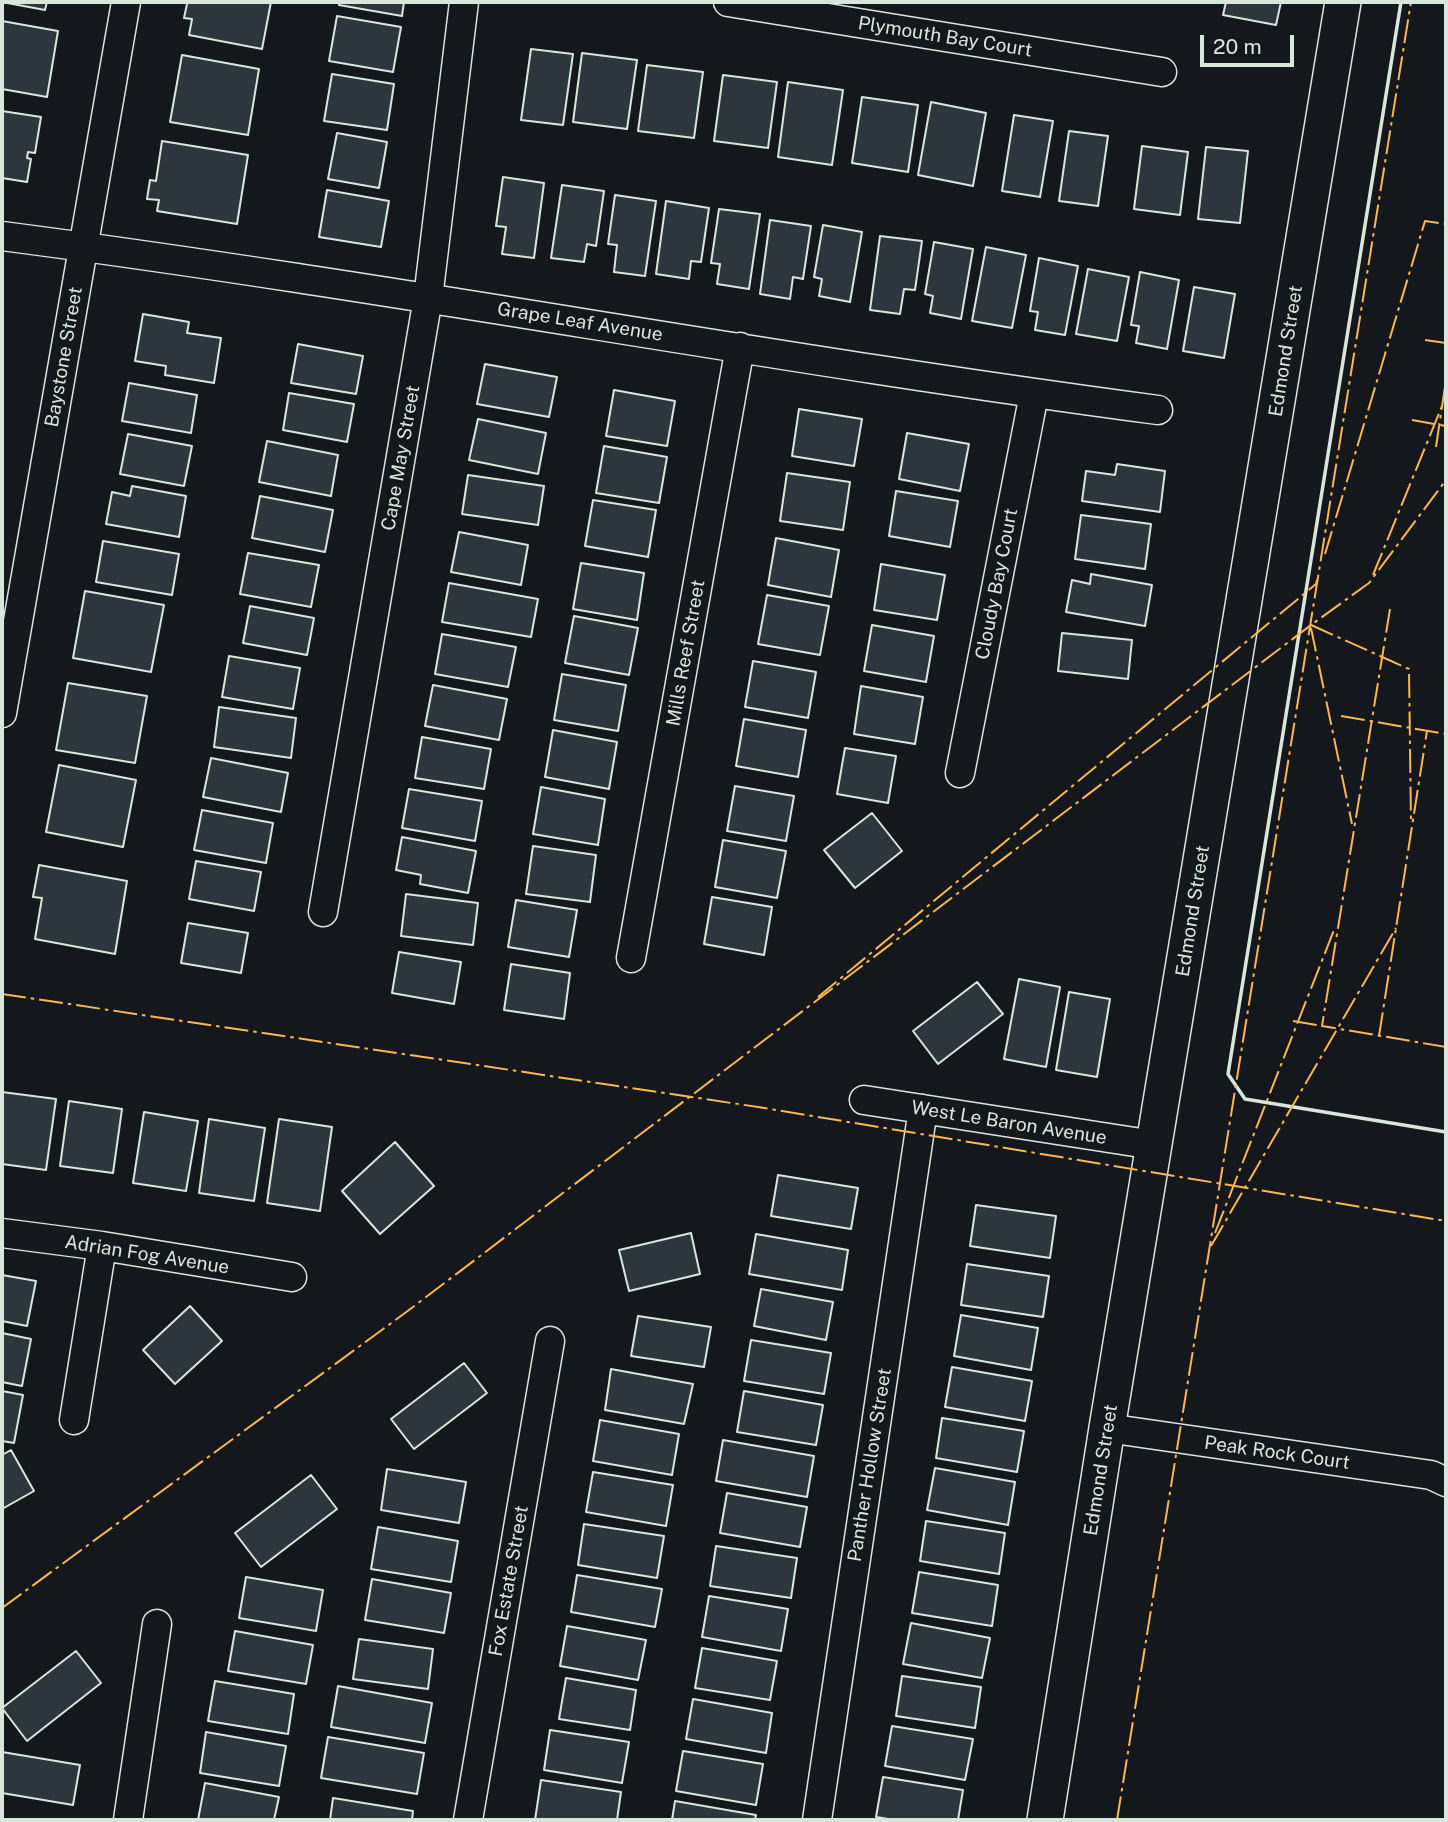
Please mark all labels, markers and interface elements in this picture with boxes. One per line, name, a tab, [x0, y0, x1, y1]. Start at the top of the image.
street label: Plymouth Bay Court	[856, 12, 1034, 62]
scale bar	[1203, 21, 1298, 65]
text: 20 m	[1213, 34, 1262, 59]
street label: Edmond Street	[1264, 284, 1308, 418]
street label: Baystone Street	[40, 285, 88, 429]
street label: Grape Leaf Avenue	[496, 298, 664, 346]
street label: Cape May Street	[377, 383, 425, 533]
street label: Cloudy Bay Court	[971, 507, 1023, 661]
street label: Mills Reef Street	[662, 578, 710, 728]
street label: Edmond Street	[1171, 844, 1215, 978]
street label: West Le Baron Avenue	[910, 1096, 1108, 1150]
street label: Adrian Fog Avenue	[63, 1231, 231, 1279]
street label: Panther Hollow Street	[843, 1367, 897, 1563]
street label: Edmond Street	[1079, 1403, 1123, 1537]
street label: Peak Rock Court	[1203, 1432, 1351, 1474]
street label: Fox Estate Street	[485, 1504, 533, 1658]

